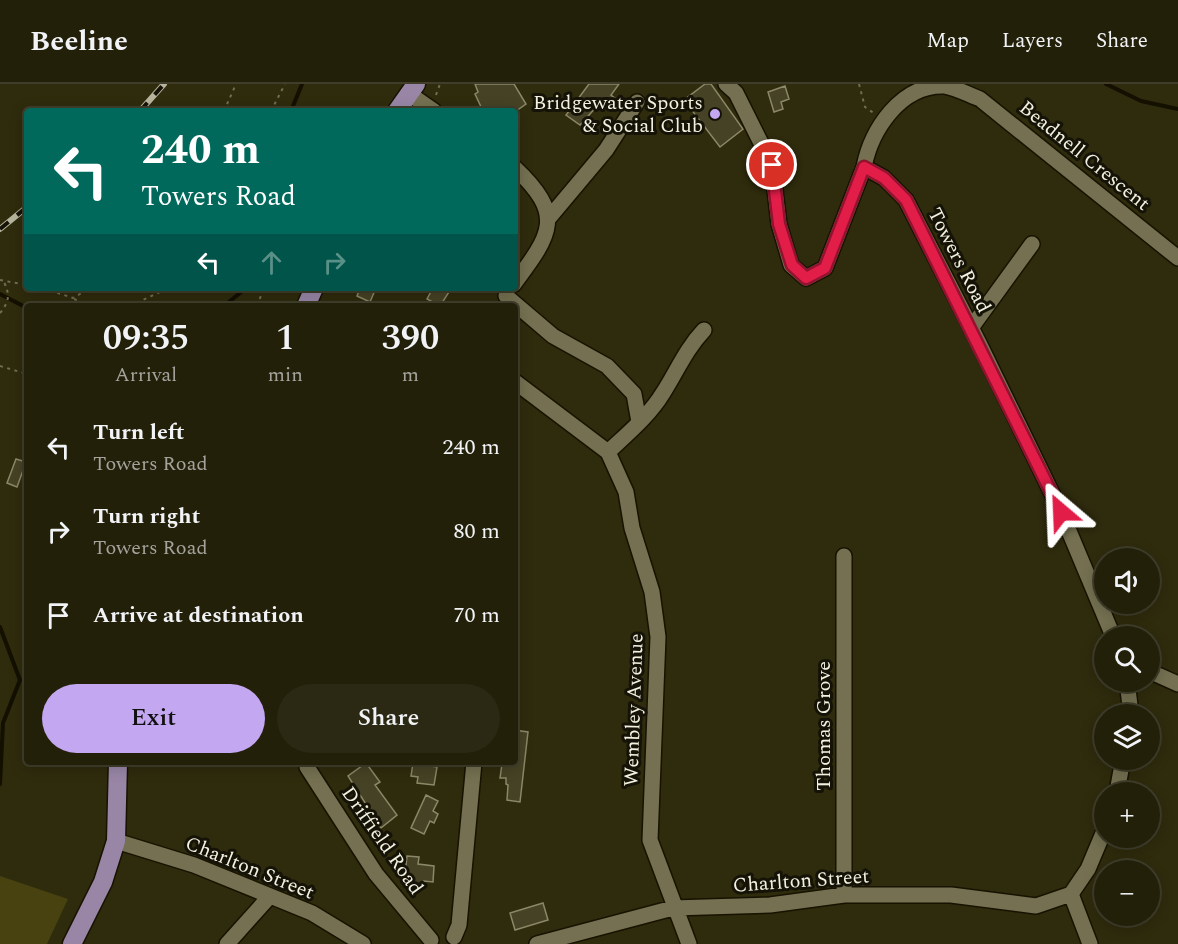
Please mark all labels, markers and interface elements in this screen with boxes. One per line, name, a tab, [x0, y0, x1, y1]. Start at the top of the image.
text: Beeline	[30, 20, 128, 63]
text: Map	[927, 25, 969, 57]
text: Layers	[1002, 25, 1063, 57]
text: Share	[1096, 25, 1148, 57]
place label: Bridgewater Sports & Social Club	[533, 88, 703, 141]
street label: Beadnell Crescent	[1012, 93, 1156, 218]
marker: Bridgewater Sports & Social Club	[708, 107, 722, 121]
text: 240 m	[141, 119, 260, 182]
icon: left	[42, 132, 120, 210]
pin	[746, 139, 797, 190]
icon: arrive	[755, 148, 788, 181]
text: Towers Road	[141, 176, 296, 218]
street label: Towers Road	[920, 203, 999, 318]
icon: left	[192, 246, 225, 279]
icon: ahead	[255, 246, 288, 279]
icon: right	[318, 246, 351, 279]
text: 09:35	[103, 311, 189, 366]
text: 1	[276, 311, 295, 366]
text: 390	[381, 311, 439, 366]
text: Arrival	[115, 360, 177, 390]
text: min	[268, 360, 303, 390]
text: m	[402, 360, 419, 390]
text: Turn left	[93, 416, 185, 449]
icon: left	[42, 431, 75, 464]
text: 240 m	[443, 431, 500, 464]
text: Towers Road	[93, 449, 208, 479]
position arrow	[1029, 480, 1093, 544]
text: Turn right	[93, 500, 200, 533]
icon: right	[42, 515, 75, 548]
text: 80 m	[454, 515, 500, 548]
text: Towers Road	[93, 533, 208, 563]
map controls	[1094, 548, 1160, 926]
button: sound	[1094, 548, 1160, 614]
icon: arrive	[42, 599, 75, 632]
text: Arrive at destination	[93, 599, 304, 632]
text: 70 m	[454, 599, 500, 632]
button: search	[1094, 626, 1160, 692]
street label: Wembley Avenue	[616, 633, 652, 787]
street label: Thomas Grove	[809, 661, 839, 791]
button: Exit	[42, 684, 265, 753]
button: Share	[277, 684, 500, 753]
button: layers	[1094, 704, 1160, 770]
street label: Driffield Road	[334, 780, 431, 901]
button: +	[1094, 782, 1160, 848]
street label: Charlton Street	[181, 828, 319, 907]
button: −	[1094, 860, 1160, 926]
street label: Charlton Street	[732, 861, 870, 901]

